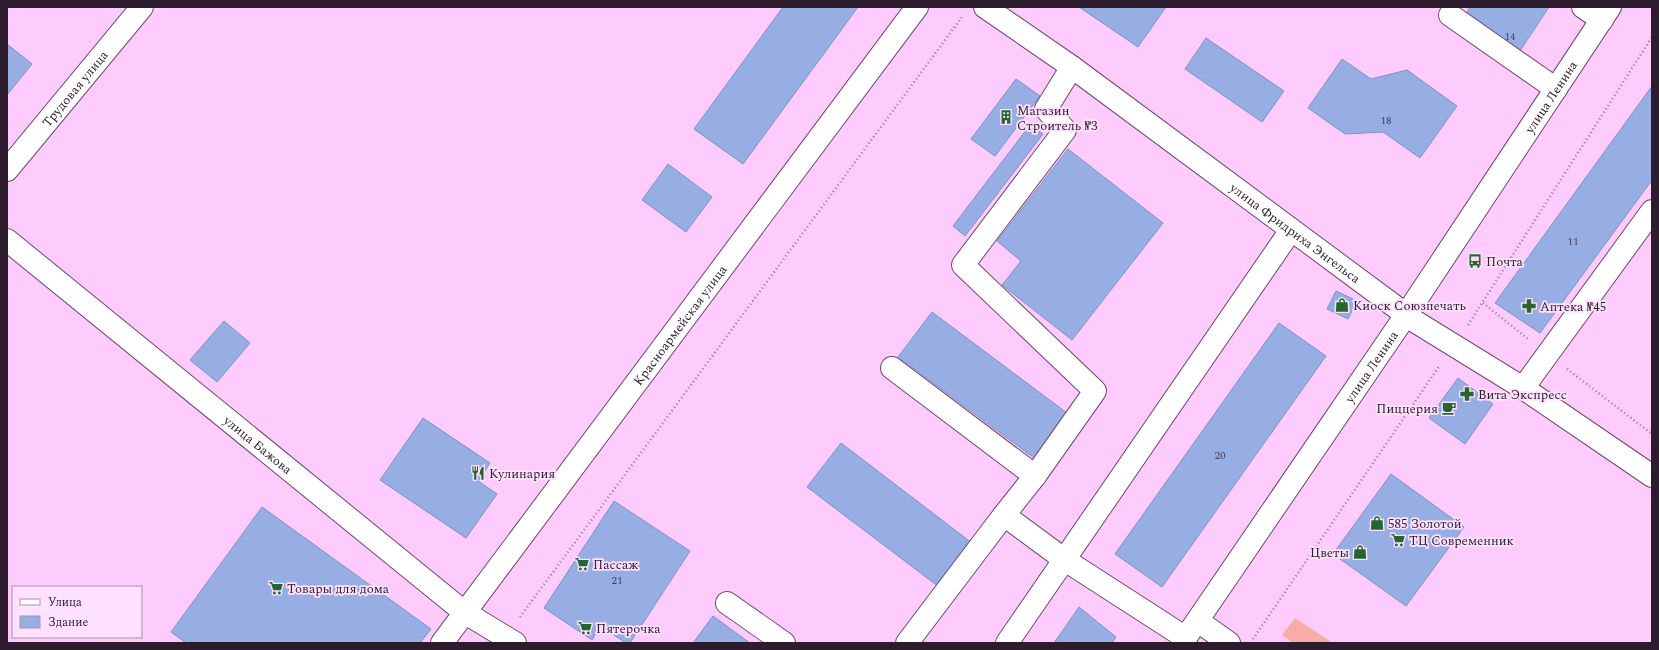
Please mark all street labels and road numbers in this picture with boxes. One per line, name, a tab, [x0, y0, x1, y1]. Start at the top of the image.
street label: Трудовая улица	[38, 46, 114, 132]
street label: улица Ленина	[1519, 56, 1583, 138]
street label: улица Фридриха Энгельса	[1225, 178, 1365, 289]
street label: Красноармейская улица	[629, 260, 732, 390]
street label: улица Ленина	[1339, 326, 1404, 408]
street label: улица Бажова	[218, 411, 297, 480]

